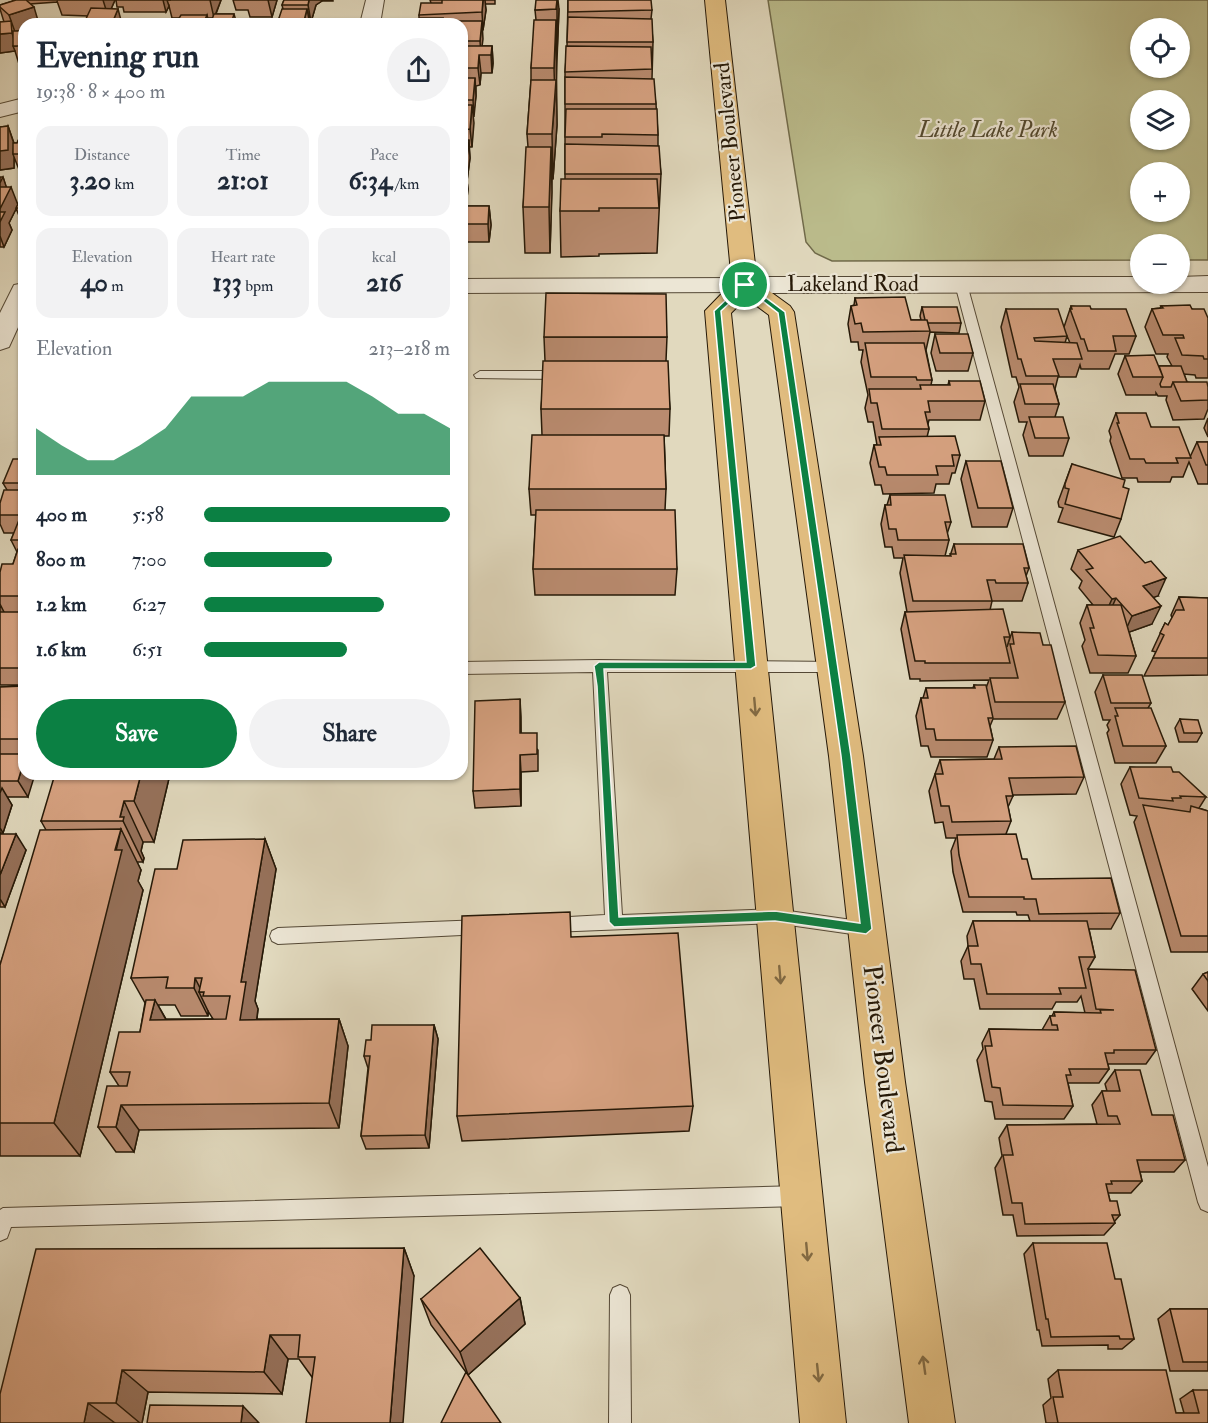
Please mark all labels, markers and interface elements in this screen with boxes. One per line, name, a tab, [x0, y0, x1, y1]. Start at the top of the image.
map controls	[1130, 18, 1190, 294]
button: locate	[1130, 18, 1190, 78]
text: Evening run	[36, 36, 199, 77]
button: share	[387, 38, 450, 101]
street label: Pioneer Boulevard	[708, 61, 752, 223]
text: 19:38 · 8 × 400 m	[36, 79, 165, 104]
button: layers	[1130, 90, 1190, 150]
park label: Little Lake Park	[917, 116, 1058, 144]
text: Distance	[74, 145, 130, 165]
text: Time	[226, 145, 260, 165]
text: Pace	[370, 145, 398, 165]
button: +	[1130, 162, 1190, 222]
text: 3.20	[70, 165, 111, 197]
text: 21:01	[217, 165, 269, 197]
text: 6:34	[348, 165, 392, 197]
text: km	[111, 174, 134, 194]
text: /km	[392, 174, 420, 194]
button: −	[1130, 234, 1190, 294]
text: Elevation	[72, 247, 132, 267]
text: Heart rate	[210, 247, 276, 267]
text: kcal	[372, 247, 396, 267]
pin	[719, 259, 770, 310]
text: 40	[80, 267, 108, 299]
text: 133	[213, 267, 242, 299]
text: 216	[366, 267, 402, 299]
icon: arrive	[728, 268, 761, 301]
street label: Lakeland Road	[787, 270, 919, 298]
text: m	[108, 276, 124, 296]
text: bpm	[242, 276, 273, 296]
text: Elevation	[36, 336, 112, 361]
text: 213–218 m	[369, 336, 450, 361]
text: 400 m	[36, 502, 87, 527]
text: 5:58	[132, 502, 164, 527]
text: 800 m	[36, 547, 86, 572]
text: 7:00	[132, 547, 167, 572]
text: 1.2 km	[36, 592, 86, 617]
text: 6:27	[132, 592, 166, 617]
text: 1.6 km	[36, 637, 86, 662]
text: 6:51	[132, 637, 163, 662]
one-way arrow	[750, 697, 761, 717]
button: Save	[36, 699, 237, 768]
button: Share	[249, 699, 450, 768]
street label: Pioneer Boulevard	[856, 963, 910, 1155]
one-way arrow	[775, 964, 786, 984]
one-way arrow	[801, 1242, 812, 1262]
one-way arrow	[919, 1356, 930, 1375]
one-way arrow	[813, 1362, 824, 1382]

